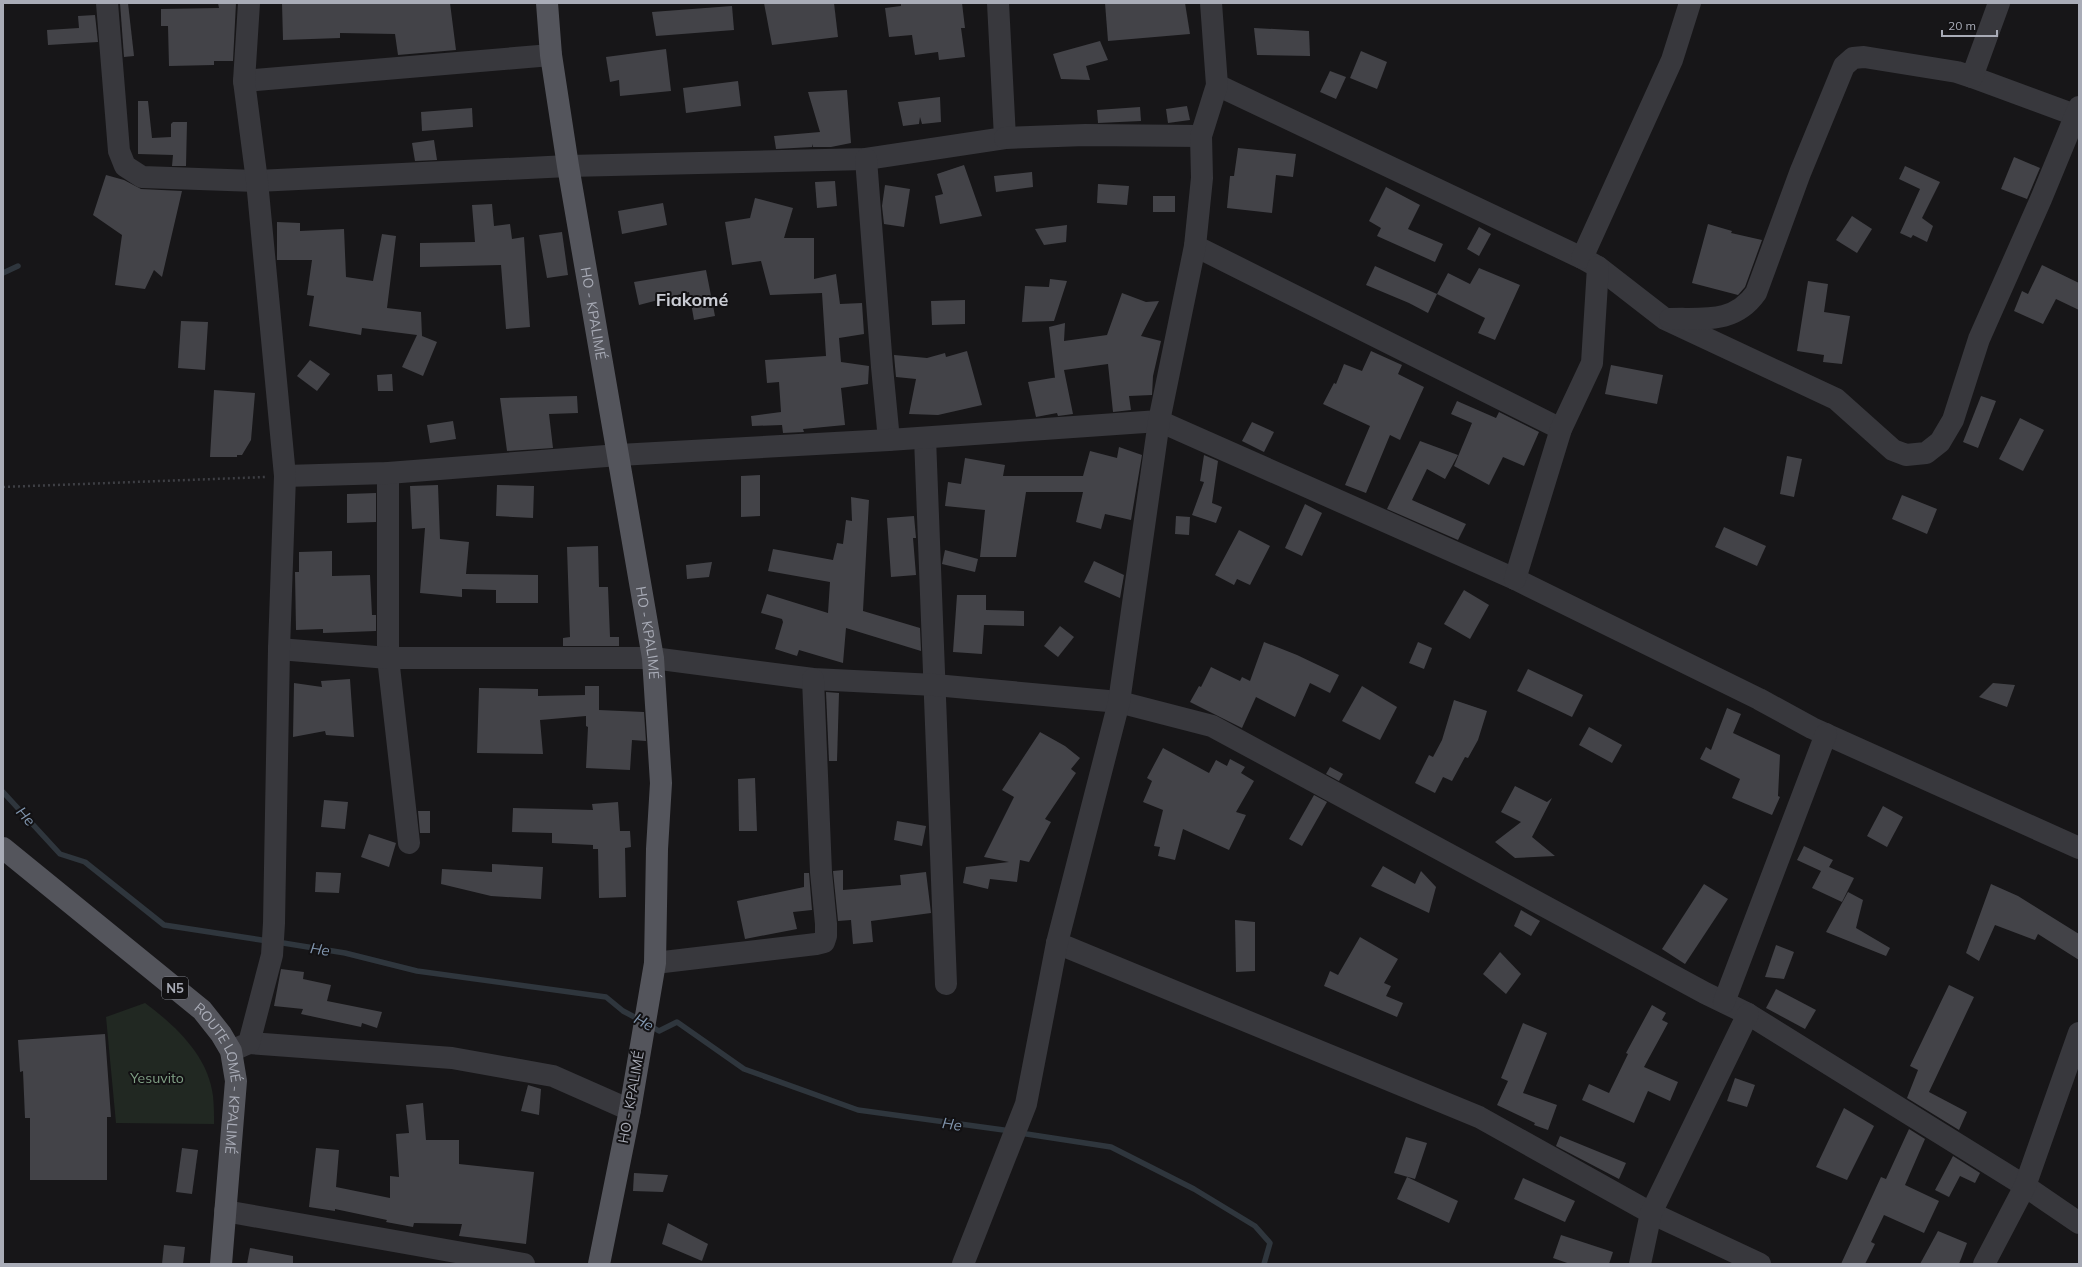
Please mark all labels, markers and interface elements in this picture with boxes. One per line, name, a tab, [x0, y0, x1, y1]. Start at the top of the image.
scale bar	[1942, 12, 1997, 38]
text: 20 m	[1948, 18, 1976, 33]
street label: HO - KPALIMÉ	[577, 266, 610, 361]
district label: Fiakomé	[656, 288, 728, 311]
street label: HO - KPALIMÉ	[632, 585, 663, 680]
water label: He	[12, 802, 40, 830]
water label: He	[309, 938, 331, 960]
road number: N5	[162, 977, 188, 999]
street label: ROUTE LOMÉ - KPALIMÉ	[191, 998, 245, 1155]
water label: He	[631, 1009, 657, 1035]
street label: HO - KPALIMÉ	[614, 1049, 648, 1145]
park label: Yesuvito	[129, 1069, 184, 1087]
water label: He	[941, 1113, 963, 1135]

